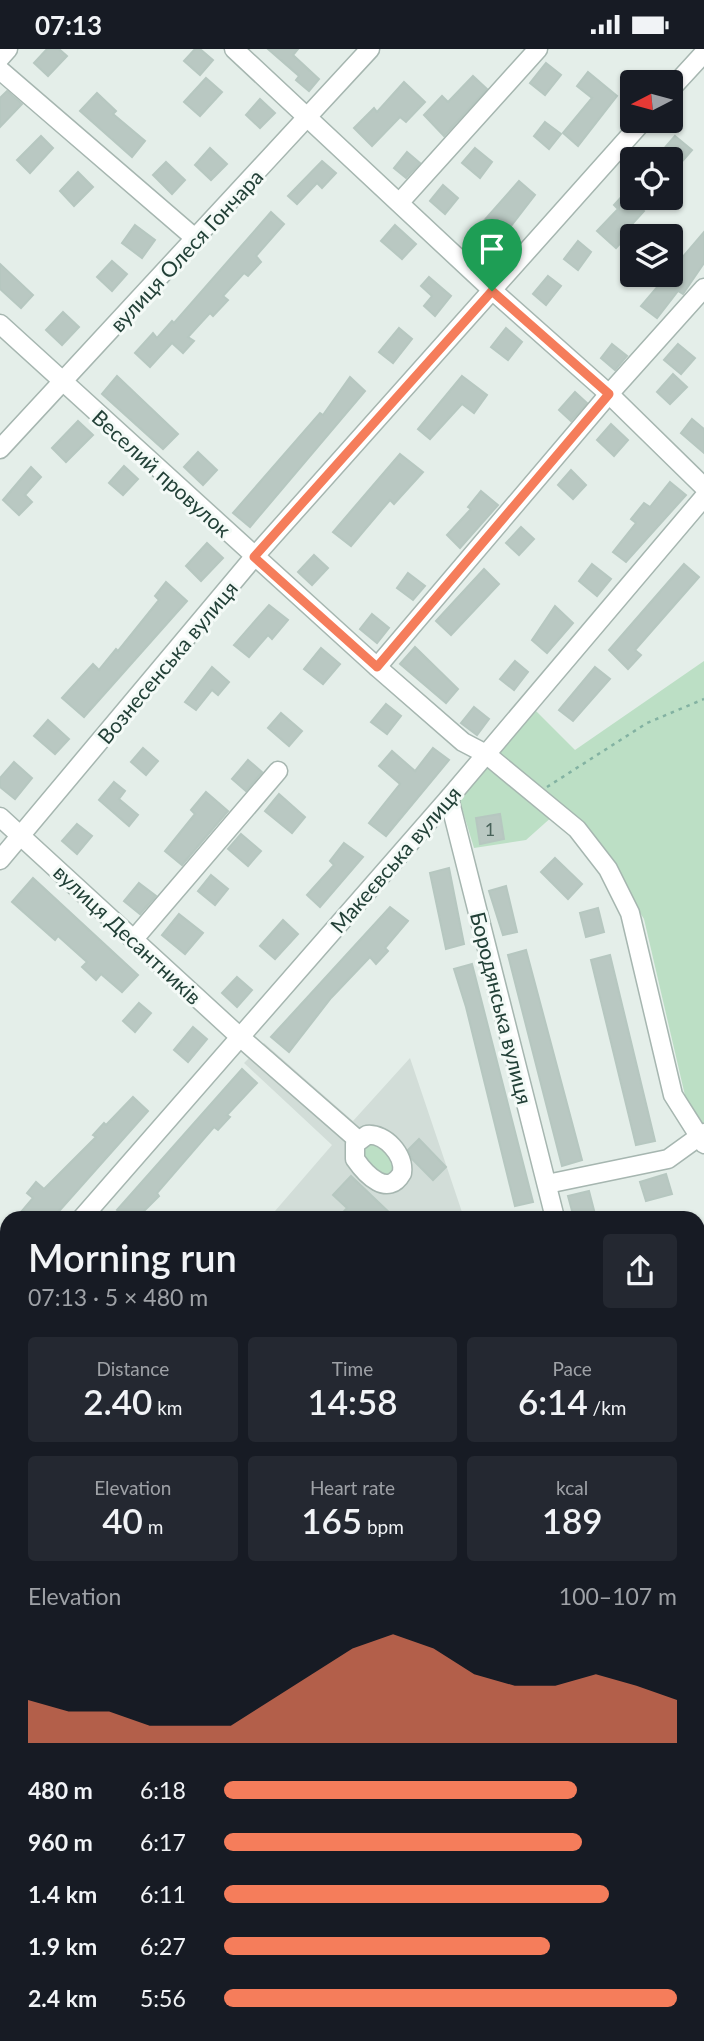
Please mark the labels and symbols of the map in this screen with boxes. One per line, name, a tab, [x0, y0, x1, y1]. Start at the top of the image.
north arrow	[620, 70, 682, 133]
street label: вулиця Олеся Гончара	[104, 164, 268, 336]
pin	[462, 219, 522, 291]
street label: Веселий провулок	[88, 404, 237, 542]
street label: Вознесенська вулиця	[92, 576, 242, 748]
street label: Макеєвська вулиця	[325, 781, 465, 937]
house number: 1	[485, 818, 495, 840]
street label: вулиця Десантників	[49, 859, 207, 1009]
street label: Бородянська вулиця	[466, 909, 538, 1107]

